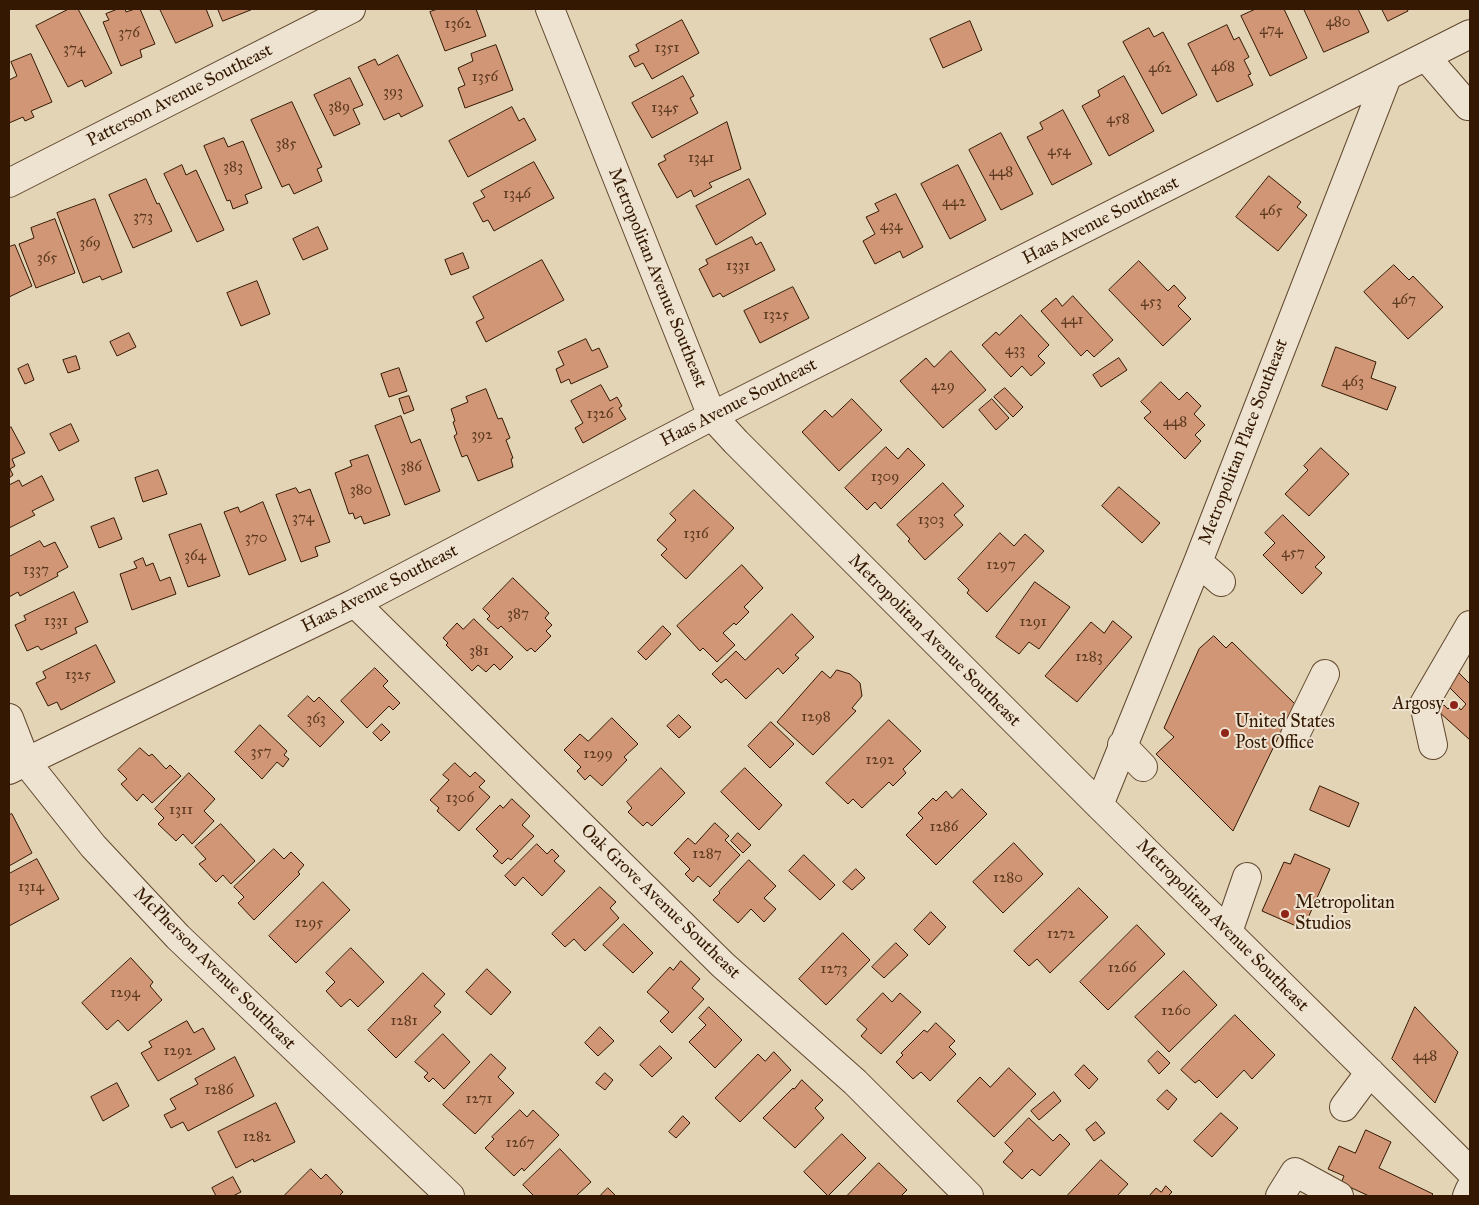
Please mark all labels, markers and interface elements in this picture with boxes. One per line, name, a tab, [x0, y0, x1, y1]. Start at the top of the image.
house number: 480	[1325, 13, 1351, 31]
house number: 1362	[444, 15, 472, 33]
house number: 474	[1259, 21, 1283, 39]
house number: 376	[118, 24, 140, 42]
house number: 1351	[655, 39, 679, 57]
house number: 374	[63, 40, 85, 58]
street label: Patterson Avenue Southeast	[84, 40, 276, 152]
house number: 468	[1211, 58, 1235, 76]
house number: 462	[1148, 59, 1172, 77]
house number: 1356	[472, 68, 498, 86]
house number: 393	[383, 83, 403, 101]
house number: 389	[328, 98, 350, 116]
house number: 1345	[651, 99, 679, 117]
house number: 458	[1106, 110, 1130, 128]
house number: 385	[276, 135, 296, 153]
house number: 454	[1047, 142, 1071, 160]
house number: 1341	[688, 149, 714, 167]
house number: 383	[223, 158, 243, 176]
house number: 448	[989, 163, 1013, 181]
street label: Metropolitan Avenue Southeast	[603, 165, 711, 391]
street label: Haas Avenue Southeast	[1019, 172, 1183, 270]
house number: 1346	[503, 185, 531, 203]
house number: 442	[942, 193, 966, 211]
house number: 465	[1259, 202, 1283, 220]
house number: 373	[133, 208, 153, 226]
house number: 434	[880, 217, 902, 235]
house number: 369	[79, 234, 101, 252]
house number: 365	[37, 249, 57, 267]
house number: 1331	[726, 257, 750, 275]
house number: 467	[1392, 291, 1416, 309]
house number: 453	[1140, 293, 1162, 311]
house number: 1325	[763, 306, 789, 324]
house number: 441	[1061, 311, 1083, 329]
street label: Metropolitan Place Southeast	[1195, 336, 1293, 548]
house number: 433	[1005, 341, 1025, 359]
street label: Haas Avenue Southeast	[657, 354, 821, 452]
house number: 463	[1342, 373, 1364, 391]
house number: 429	[931, 377, 955, 395]
house number: 1326	[586, 405, 614, 423]
house number: 448	[1163, 413, 1187, 431]
house number: 392	[471, 426, 493, 444]
house number: 386	[400, 458, 422, 476]
house number: 1309	[871, 468, 899, 486]
house number: 380	[350, 481, 372, 499]
house number: 374	[292, 509, 314, 527]
house number: 1303	[918, 511, 944, 529]
house number: 1316	[683, 525, 709, 543]
house number: 370	[245, 529, 267, 547]
street label: Haas Avenue Southeast	[298, 540, 462, 638]
house number: 457	[1281, 544, 1305, 562]
house number: 364	[184, 547, 206, 565]
street label: Metropolitan Avenue Southeast	[843, 550, 1025, 732]
house number: 1297	[986, 556, 1016, 574]
house number: 1337	[23, 561, 49, 579]
house number: 387	[507, 605, 529, 623]
house number: 1331	[44, 612, 68, 630]
house number: 1291	[1019, 613, 1047, 631]
house number: 381	[469, 642, 489, 660]
house number: 1283	[1075, 648, 1103, 666]
house number: 1325	[65, 666, 91, 684]
place label: Argosy	[1393, 694, 1444, 716]
marker: Argosy	[1448, 699, 1460, 711]
house number: 1298	[801, 708, 831, 726]
house number: 363	[306, 710, 326, 728]
place label: United States Post Office	[1235, 712, 1335, 754]
marker: United States Post Office	[1219, 727, 1231, 739]
house number: 357	[251, 743, 271, 761]
house number: 1299	[583, 745, 613, 763]
house number: 1292	[866, 751, 894, 769]
house number: 1306	[446, 789, 474, 807]
house number: 1311	[169, 801, 193, 819]
house number: 1286	[930, 818, 958, 836]
street label: Oak Grove Avenue Southeast	[576, 820, 744, 984]
street label: Metropolitan Avenue Southeast	[1131, 835, 1313, 1017]
house number: 1287	[692, 845, 722, 863]
house number: 1280	[993, 869, 1023, 887]
house number: 1314	[18, 878, 44, 896]
street label: McPherson Avenue Southeast	[128, 883, 300, 1055]
place label: Metropolitan Studios	[1295, 893, 1395, 936]
marker: Metropolitan Studios	[1279, 908, 1291, 920]
house number: 1295	[295, 914, 323, 932]
house number: 1272	[1047, 925, 1075, 943]
house number: 1266	[1108, 959, 1136, 977]
house number: 1273	[821, 960, 847, 978]
house number: 1294	[110, 984, 140, 1002]
house number: 1260	[1161, 1002, 1191, 1020]
house number: 1281	[390, 1012, 418, 1030]
house number: 1292	[164, 1042, 192, 1060]
house number: 448	[1413, 1047, 1437, 1065]
house number: 1286	[205, 1081, 233, 1099]
house number: 1271	[466, 1090, 492, 1108]
house number: 1282	[243, 1128, 271, 1146]
house number: 1267	[505, 1134, 535, 1152]

